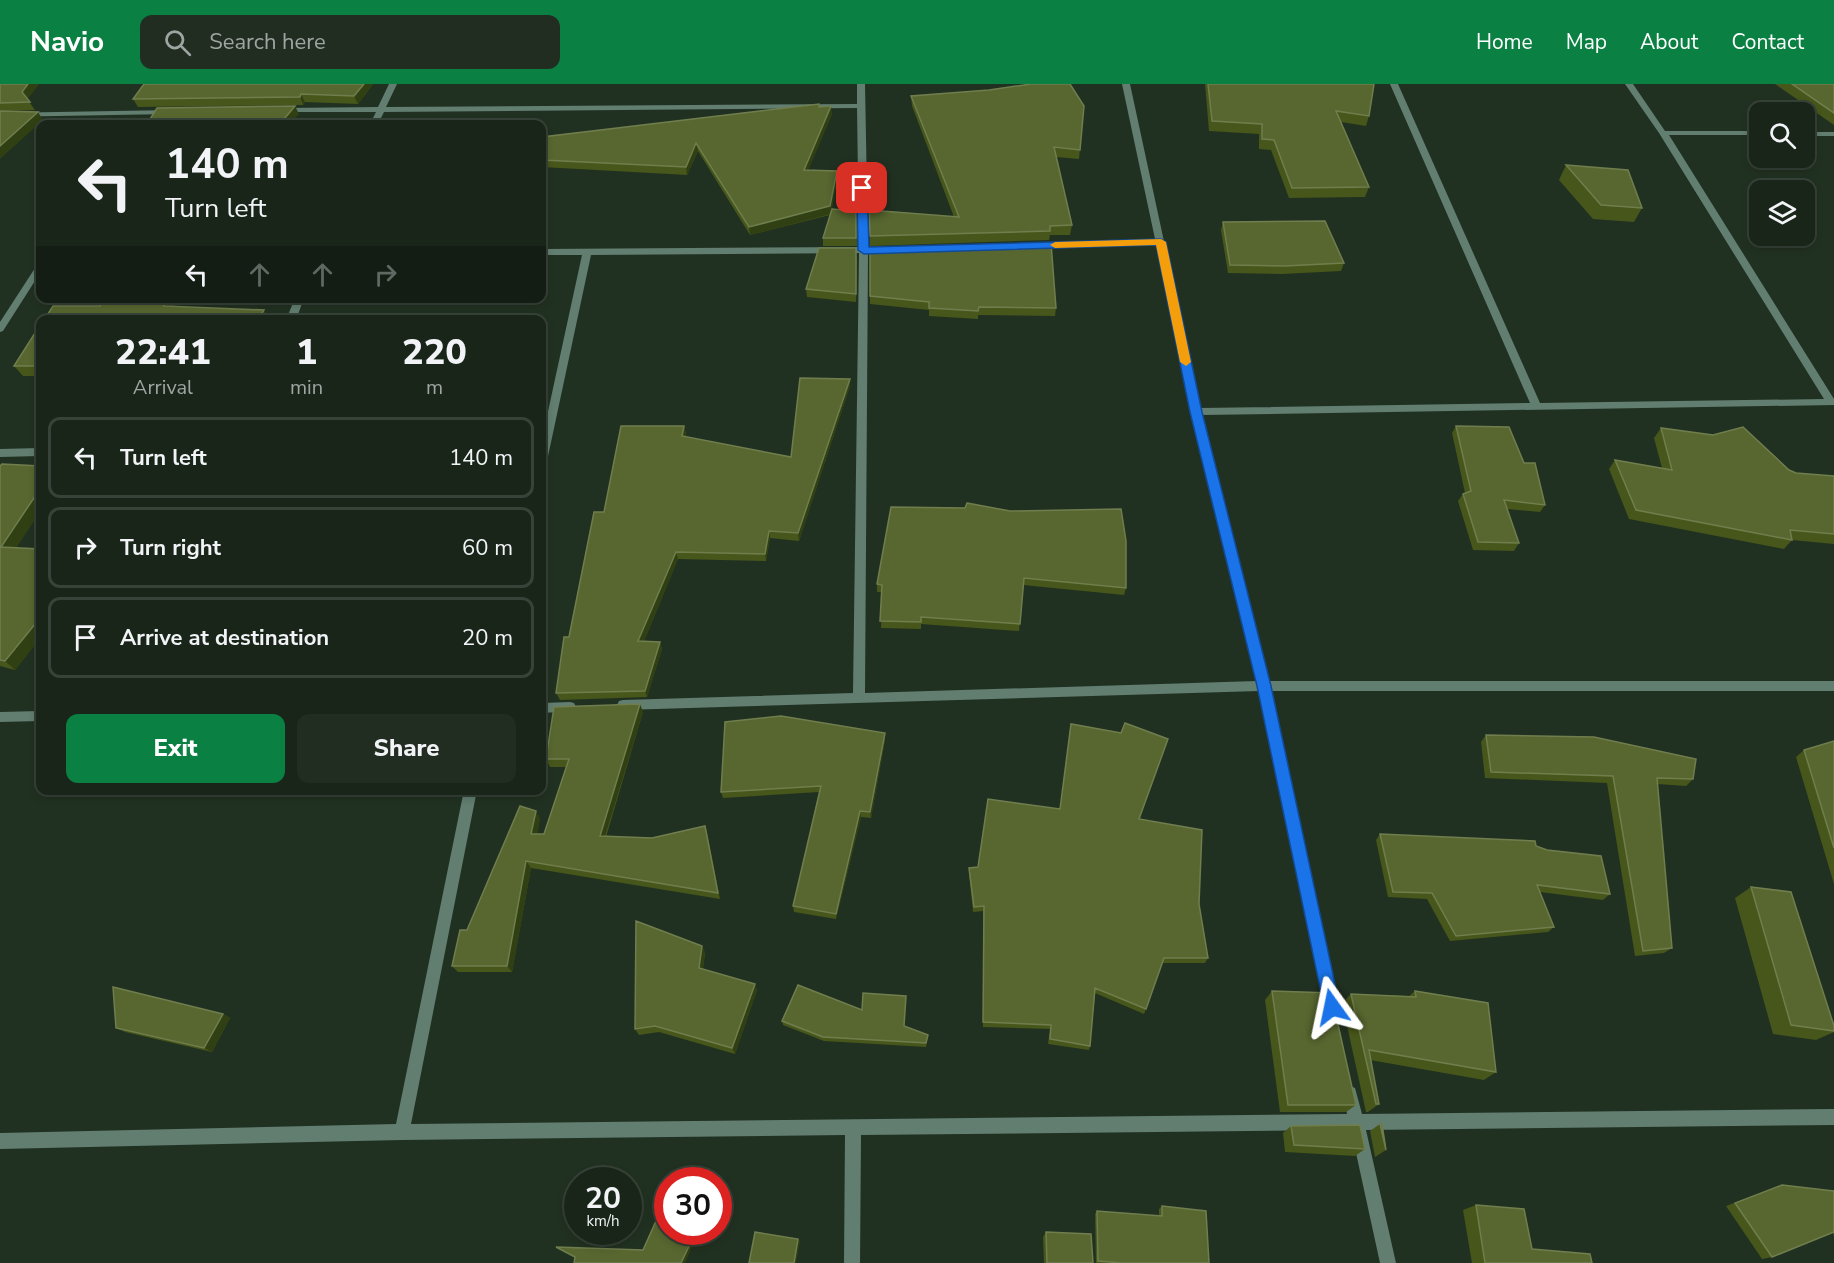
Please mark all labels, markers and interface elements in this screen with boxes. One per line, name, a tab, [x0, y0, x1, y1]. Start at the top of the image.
search box	[140, 15, 560, 69]
text: Navio	[30, 23, 104, 61]
icon: search	[161, 26, 194, 59]
text: Search here	[209, 27, 326, 57]
text: Home	[1476, 28, 1533, 56]
text: Map	[1566, 28, 1607, 56]
text: About	[1640, 28, 1698, 56]
text: Contact	[1731, 28, 1804, 56]
map controls	[1749, 102, 1815, 246]
button: search	[1749, 102, 1815, 168]
text: 140 m	[165, 136, 289, 193]
icon: left	[66, 144, 144, 222]
pin	[836, 162, 887, 213]
icon: arrive	[845, 171, 878, 204]
button: layers	[1749, 180, 1815, 246]
text: Turn left	[165, 190, 266, 227]
icon: left	[180, 258, 213, 291]
icon: ahead	[243, 258, 276, 291]
icon: ahead	[306, 258, 339, 291]
icon: right	[369, 258, 402, 291]
text: 22:41	[115, 328, 211, 377]
text: 1	[296, 328, 317, 377]
text: 220	[402, 328, 467, 377]
text: Arrival	[133, 374, 193, 401]
text: min	[290, 374, 323, 401]
text: m	[426, 374, 443, 401]
icon: left	[69, 441, 102, 474]
text: Turn left	[120, 443, 207, 473]
text: 140 m	[449, 443, 513, 473]
icon: right	[69, 531, 102, 564]
text: Turn right	[120, 533, 221, 563]
text: 60 m	[462, 533, 513, 563]
icon: arrive	[69, 621, 102, 654]
text: Arrive at destination	[120, 623, 329, 653]
text: 20 m	[462, 623, 513, 653]
button: Exit	[66, 714, 285, 783]
button: Share	[297, 714, 516, 783]
position arrow	[1300, 975, 1364, 1039]
speed limit sign: 30	[654, 1167, 732, 1245]
text: 20	[585, 1178, 621, 1219]
text: km/h	[586, 1211, 620, 1231]

